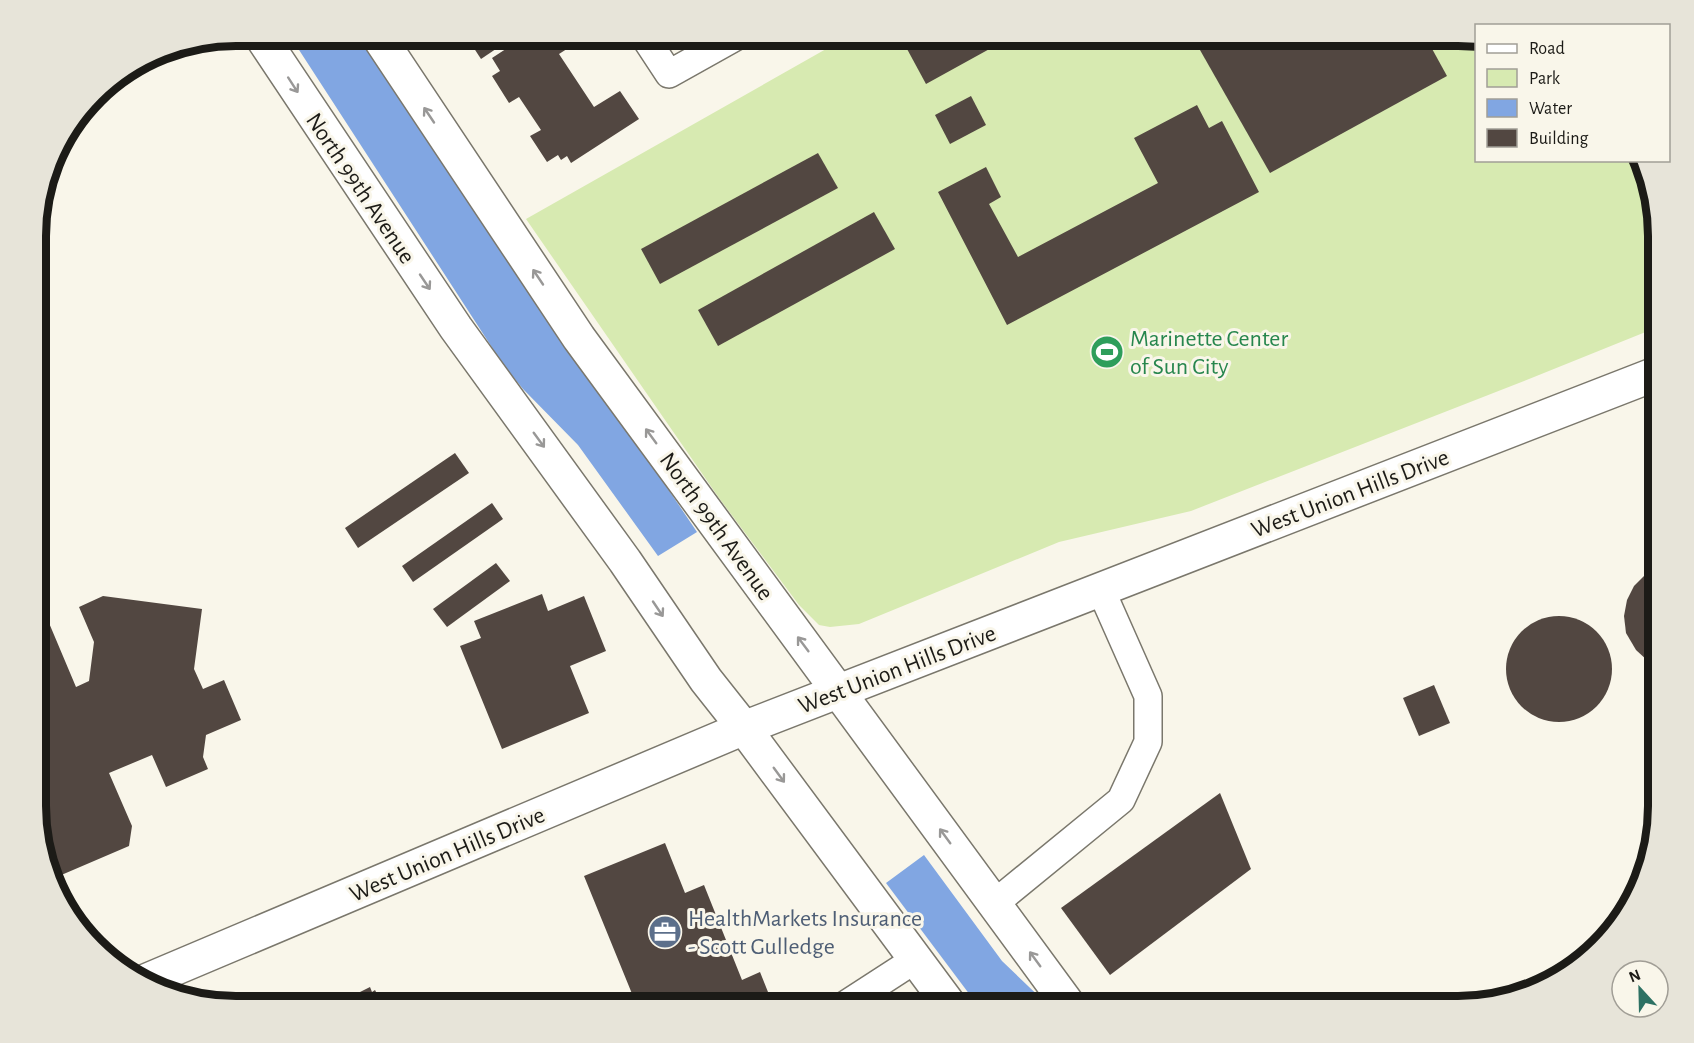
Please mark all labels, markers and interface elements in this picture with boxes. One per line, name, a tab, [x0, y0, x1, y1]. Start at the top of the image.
legend	[1475, 24, 1670, 162]
text: Road	[1529, 40, 1565, 58]
text: Park	[1529, 70, 1561, 88]
one-way arrow	[287, 76, 299, 93]
text: Water	[1529, 100, 1572, 118]
one-way arrow	[423, 107, 435, 124]
street label: North 99th Avenue	[301, 109, 419, 268]
text: Building	[1529, 130, 1589, 148]
one-way arrow	[532, 269, 544, 285]
one-way arrow	[419, 273, 431, 290]
place label: Marinette Center of Sun City	[1130, 327, 1288, 379]
sports icon: Marinette Center of Sun City	[1089, 334, 1125, 370]
one-way arrow	[645, 428, 657, 444]
one-way arrow	[532, 432, 545, 448]
street label: West Union Hills Drive	[1248, 445, 1452, 543]
street label: North 99th Avenue	[655, 448, 778, 605]
one-way arrow	[652, 600, 664, 617]
street label: West Union Hills Drive	[795, 621, 999, 719]
one-way arrow	[797, 636, 810, 652]
one-way arrow	[773, 767, 785, 783]
street label: West Union Hills Drive	[346, 803, 548, 907]
one-way arrow	[939, 828, 951, 844]
place label: HealthMarkets Insurance - Scott Gulledge	[688, 907, 922, 959]
office icon: HealthMarkets Insurance - Scott Gulledge	[647, 914, 683, 950]
one-way arrow	[1029, 952, 1042, 968]
north arrow	[1610, 959, 1670, 1019]
text: N	[1627, 967, 1643, 986]

